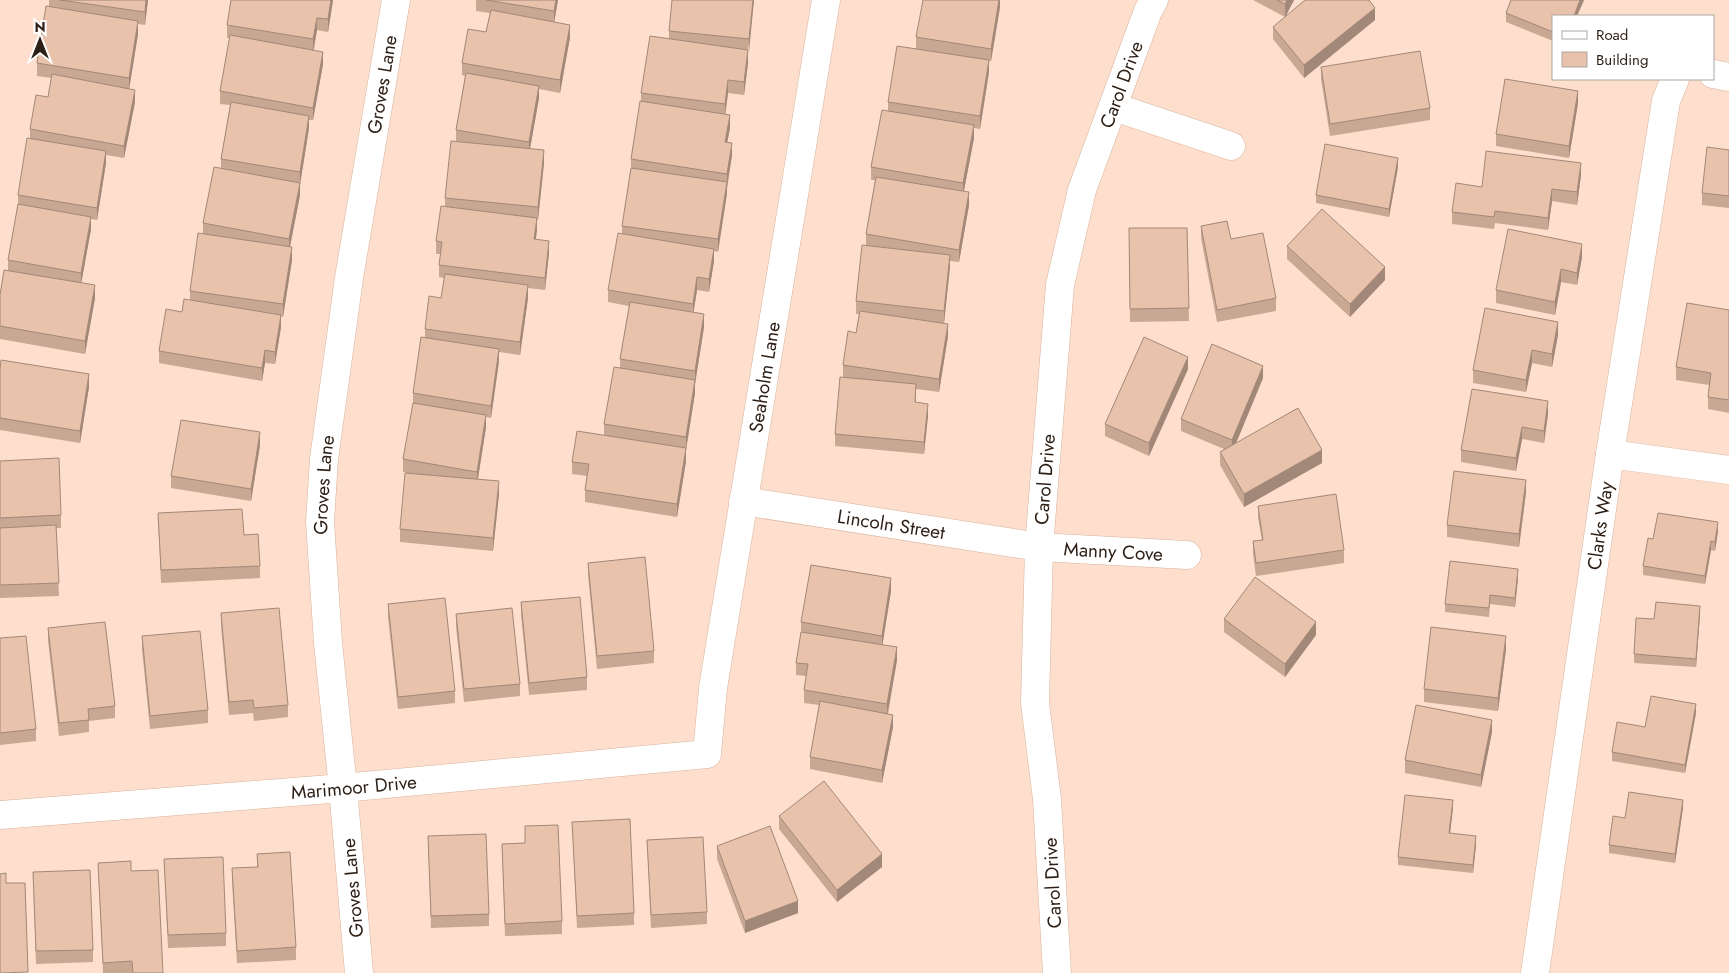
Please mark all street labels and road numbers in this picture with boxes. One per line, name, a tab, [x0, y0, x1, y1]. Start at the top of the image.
street label: Groves Lane	[361, 33, 404, 136]
street label: Carol Drive	[1093, 37, 1150, 132]
street label: Seaholm Lane	[742, 319, 787, 435]
street label: Groves Lane	[307, 433, 341, 535]
street label: Carol Drive	[1028, 433, 1062, 526]
street label: Clarks Way	[1580, 479, 1620, 572]
street label: Lincoln Street	[836, 503, 947, 546]
street label: Manny Cove	[1063, 535, 1164, 568]
street label: Marimoor Drive	[290, 768, 418, 806]
street label: Groves Lane	[335, 837, 370, 939]
street label: Carol Drive	[1037, 837, 1068, 929]

